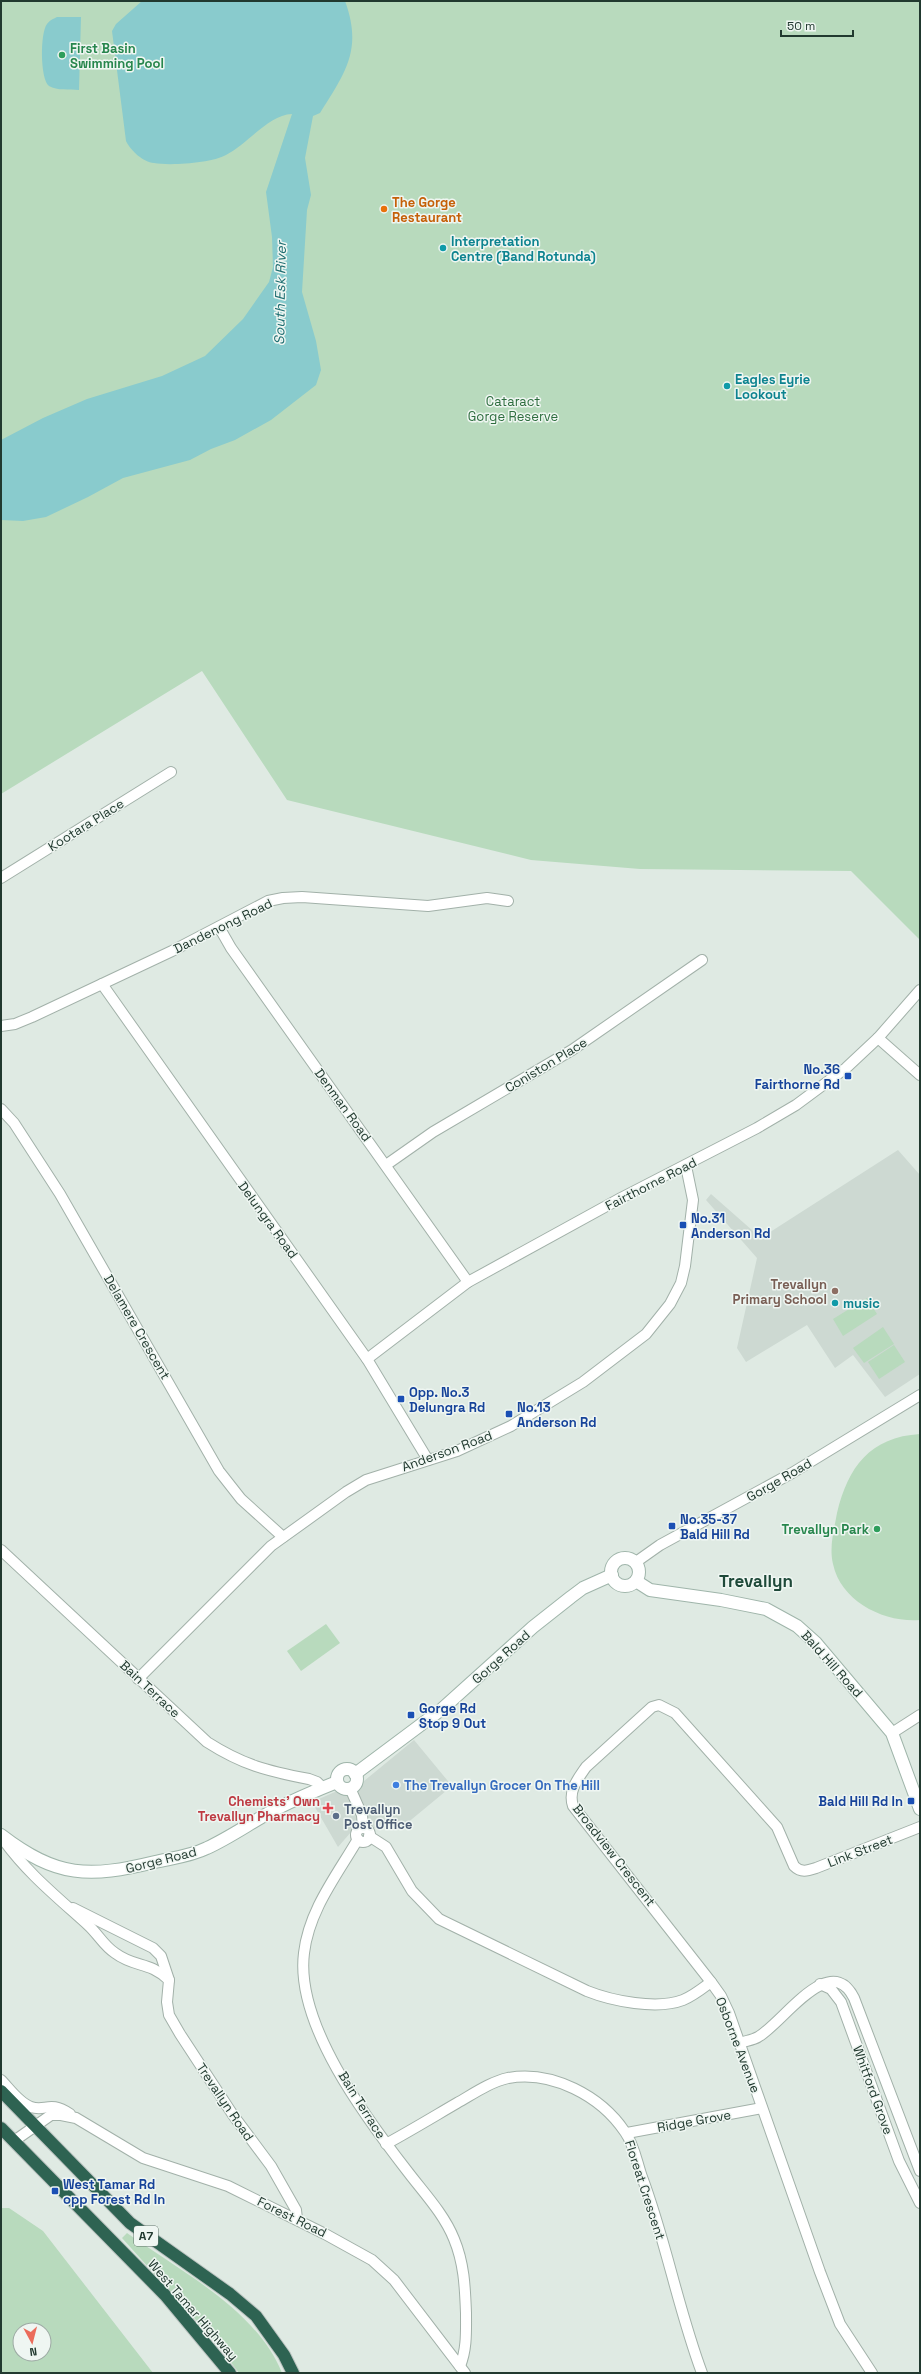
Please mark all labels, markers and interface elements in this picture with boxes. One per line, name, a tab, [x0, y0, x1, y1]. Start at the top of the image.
scale bar	[781, 12, 853, 38]
text: 50 m	[787, 18, 815, 34]
place label: First Basin Swimming Pool	[70, 40, 164, 72]
marker: First Basin Swimming Pool	[57, 50, 67, 60]
place label: The Gorge Restaurant	[392, 194, 462, 226]
marker: The Gorge Restaurant	[379, 204, 389, 214]
place label: Interpretation Centre (Band Rotunda)	[451, 233, 596, 265]
water label: South Esk River	[270, 239, 290, 345]
marker: Interpretation Centre (Band Rotunda)	[438, 243, 448, 253]
place label: Eagles Eyrie Lookout	[735, 371, 810, 403]
marker: Eagles Eyrie Lookout	[722, 381, 732, 391]
park label: Cataract Gorge Reserve	[468, 393, 558, 425]
street label: Kootara Place	[45, 795, 127, 855]
street label: Dandenong Road	[171, 895, 275, 957]
street label: Coniston Place	[502, 1034, 590, 1096]
place label: No.36 Fairthorne Rd	[755, 1061, 840, 1093]
street label: Denman Road	[311, 1065, 375, 1145]
marker: No.36 Fairthorne Rd	[843, 1071, 853, 1081]
street label: Fairthorne Road	[602, 1154, 700, 1214]
street label: Delungra Road	[234, 1178, 302, 1262]
place label: No.31 Anderson Rd	[691, 1210, 771, 1242]
marker: No.31 Anderson Rd	[678, 1220, 688, 1230]
street label: Delamere Crescent	[100, 1271, 174, 1383]
place label: Trevallyn Primary School	[733, 1276, 827, 1308]
marker: Trevallyn Primary School	[830, 1286, 840, 1296]
place label: music	[843, 1295, 880, 1312]
marker: music	[830, 1298, 840, 1308]
place label: Opp. No.3 Delungra Rd	[409, 1384, 485, 1416]
marker: Opp. No.3 Delungra Rd	[396, 1394, 406, 1404]
place label: No.13 Anderson Rd	[517, 1399, 597, 1431]
marker: No.13 Anderson Rd	[504, 1409, 514, 1419]
street label: Anderson Road	[399, 1427, 495, 1475]
street label: Gorge Road	[743, 1454, 815, 1506]
place label: No.35-37 Bald Hill Rd	[680, 1511, 750, 1543]
marker: No.35-37 Bald Hill Rd	[667, 1521, 677, 1531]
place label: Trevallyn Park	[782, 1521, 870, 1538]
marker: Trevallyn Park	[872, 1524, 882, 1534]
district label: Trevallyn	[719, 1570, 793, 1592]
street label: Gorge Road	[468, 1626, 534, 1688]
street label: Bald Hill Road	[797, 1627, 867, 1701]
street label: Bain Terrace	[116, 1657, 184, 1721]
place label: Gorge Rd Stop 9 Out	[419, 1700, 486, 1732]
marker: Gorge Rd Stop 9 Out	[406, 1710, 416, 1720]
place label: The Trevallyn Grocer On The Hill	[404, 1777, 600, 1794]
marker: The Trevallyn Grocer On The Hill	[391, 1780, 401, 1790]
place label: Chemists' Own Trevallyn Pharmacy	[198, 1793, 320, 1825]
place label: Bald Hill Rd In	[818, 1793, 903, 1810]
marker: Bald Hill Rd In	[906, 1796, 916, 1806]
street label: Broadview Crescent	[569, 1800, 659, 1910]
place label: Trevallyn Post Office	[344, 1801, 412, 1833]
marker: Chemists' Own Trevallyn Pharmacy	[323, 1803, 333, 1813]
marker: Trevallyn Post Office	[331, 1811, 341, 1821]
street label: Link Street	[825, 1831, 895, 1871]
street label: Gorge Road	[124, 1843, 198, 1877]
street label: Osborne Avenue	[712, 1995, 764, 2095]
street label: Whitford Grove	[849, 2043, 897, 2137]
street label: Trevallyn Road	[193, 2060, 257, 2144]
street label: Bain Terrace	[334, 2068, 390, 2142]
street label: Ridge Grove	[656, 2106, 732, 2136]
street label: Floreat Crescent	[621, 2138, 669, 2242]
place label: West Tamar Rd opp Forest Rd In	[63, 2176, 165, 2208]
marker: West Tamar Rd opp Forest Rd In	[50, 2186, 60, 2196]
street label: Forest Road	[254, 2193, 330, 2241]
road number: A7	[134, 2226, 158, 2246]
street label: West Tamar Highway	[144, 2256, 242, 2364]
north arrow	[12, 2322, 52, 2362]
text: N	[29, 2345, 38, 2359]

